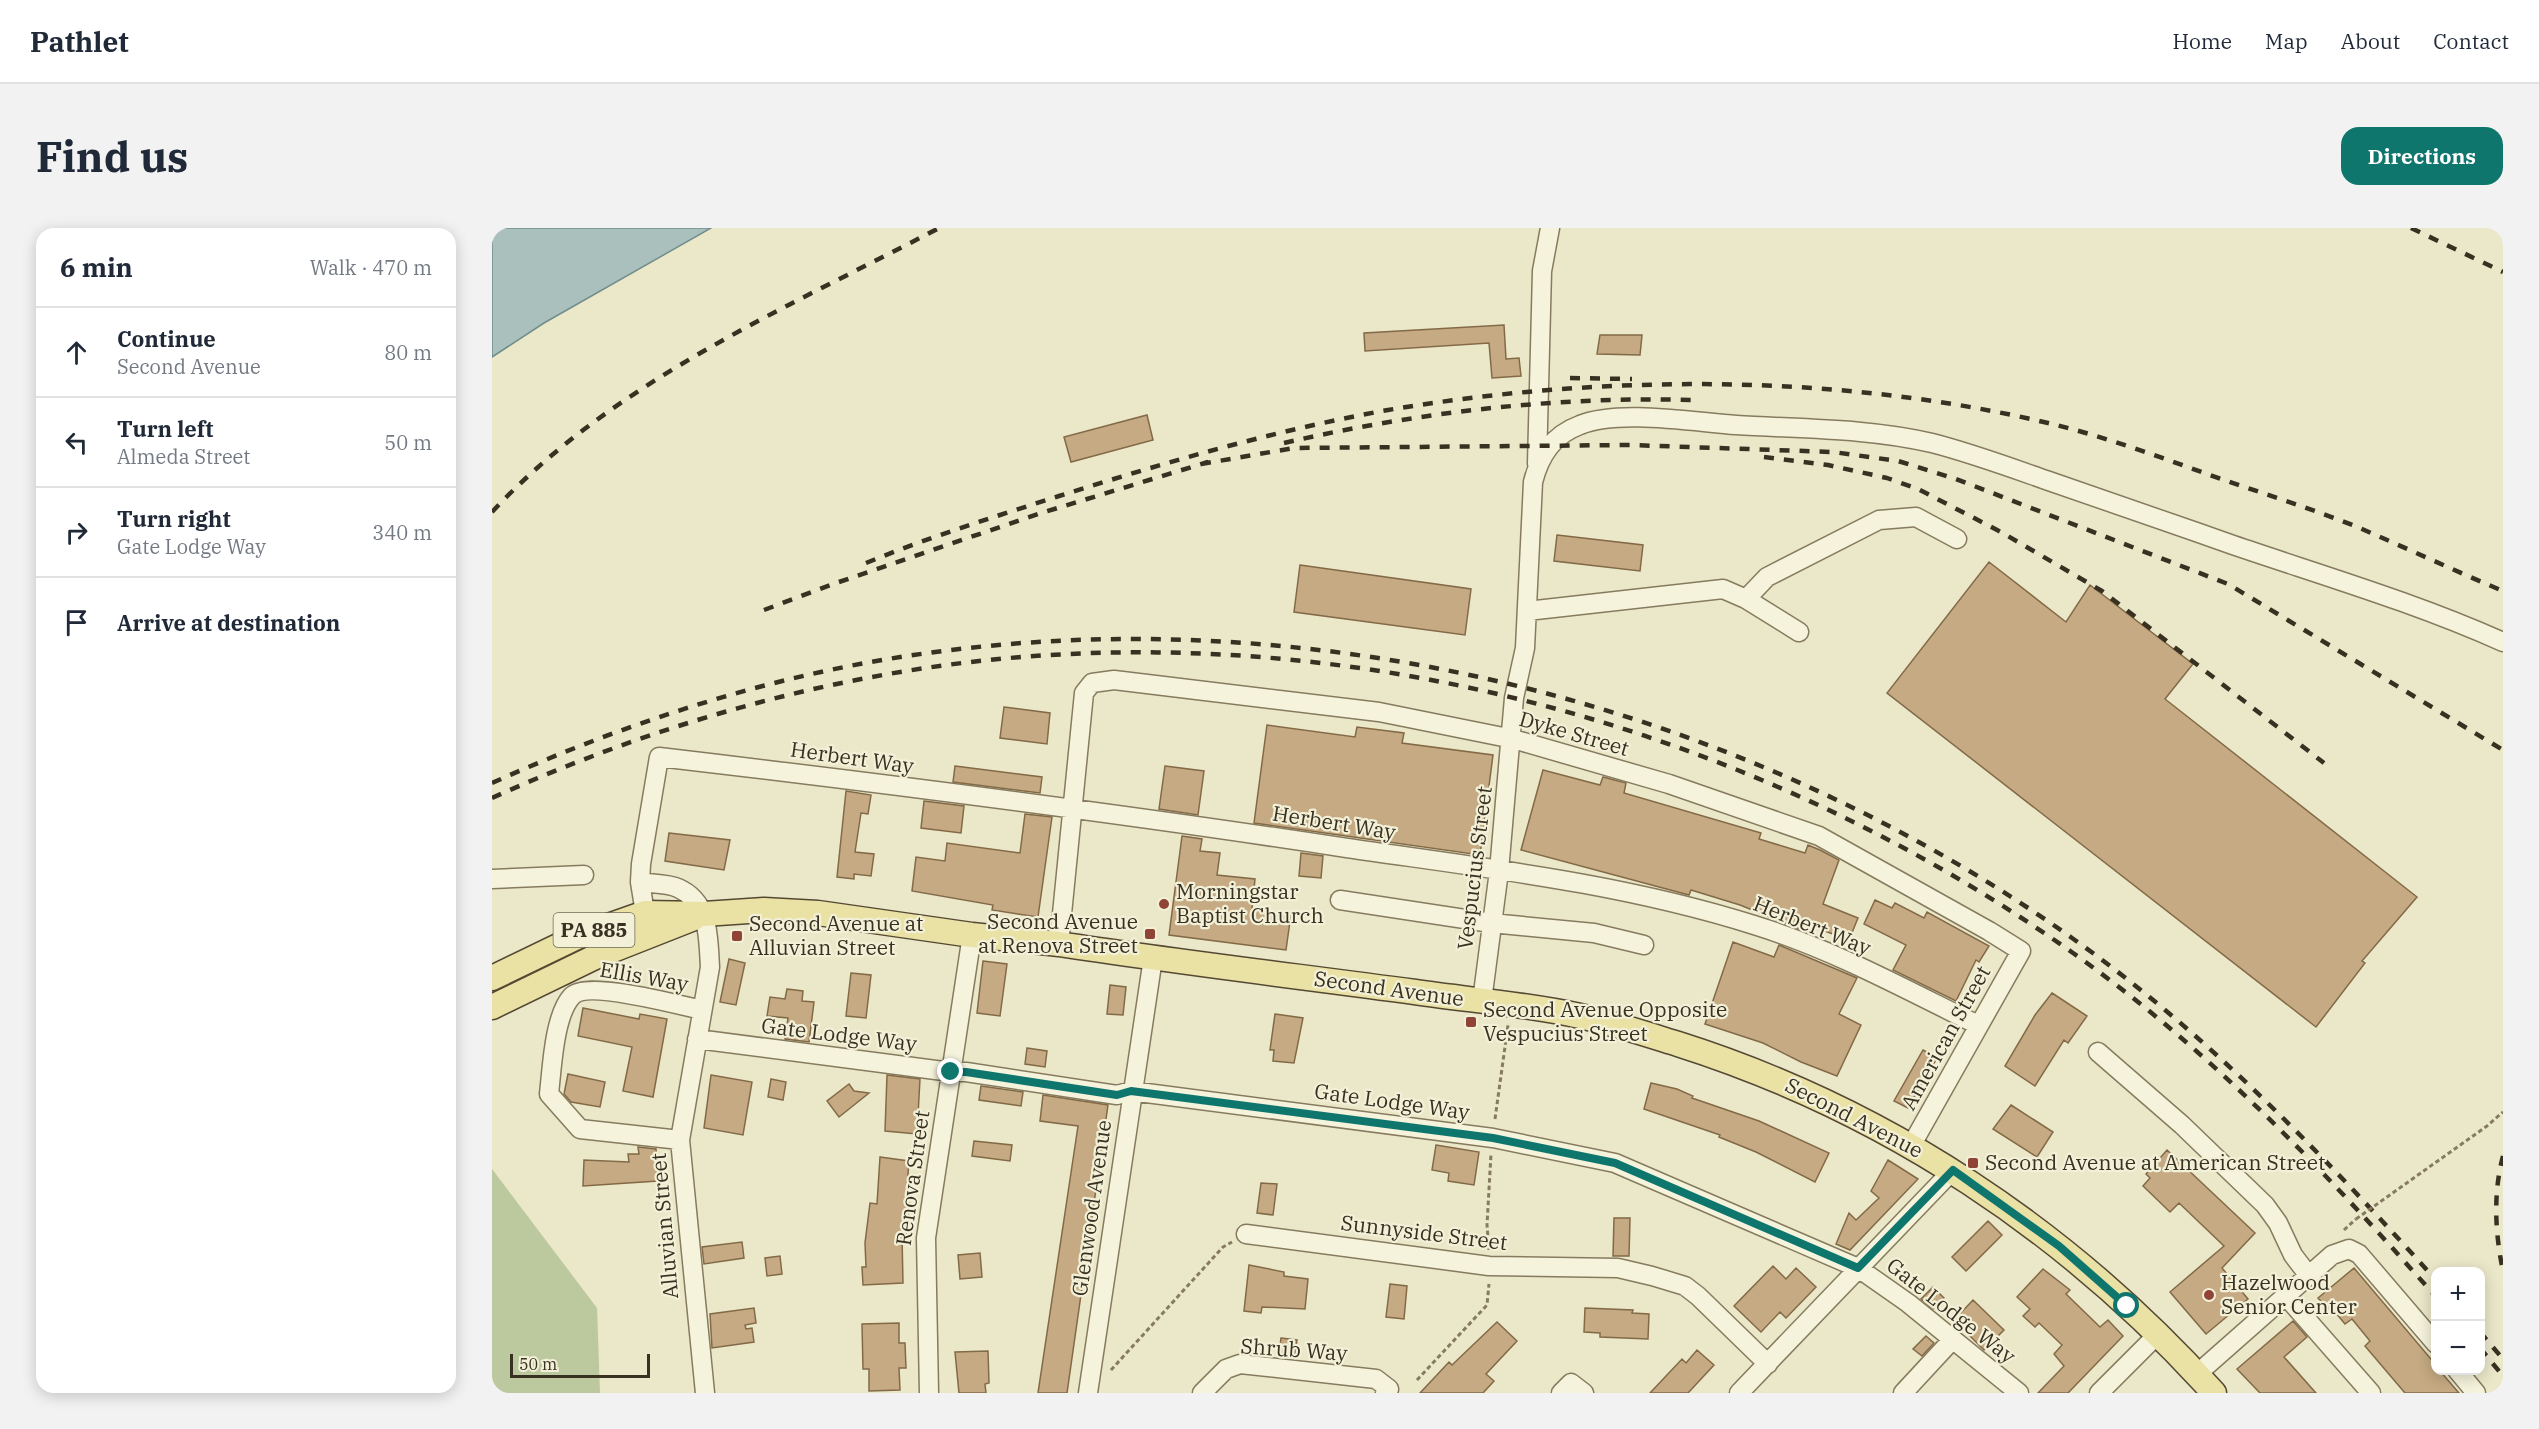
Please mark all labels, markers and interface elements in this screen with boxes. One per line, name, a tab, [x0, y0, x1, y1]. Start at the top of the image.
text: Pathlet	[30, 23, 129, 60]
text: Home	[2172, 27, 2232, 55]
text: Map	[2265, 27, 2308, 55]
text: About	[2341, 27, 2400, 55]
text: Contact	[2433, 27, 2509, 55]
button: Directions	[2341, 127, 2503, 185]
text: Find us	[36, 129, 188, 184]
text: 6 min	[60, 250, 133, 284]
text: Walk · 470 m	[310, 254, 432, 281]
text: Continue	[117, 324, 216, 353]
icon: ahead	[60, 336, 93, 369]
text: 80 m	[384, 339, 432, 366]
text: Second Avenue	[117, 353, 261, 380]
text: Turn left	[117, 414, 213, 443]
icon: left	[60, 426, 93, 459]
text: 50 m	[384, 429, 432, 456]
text: Almeda Street	[117, 443, 250, 470]
text: Turn right	[117, 504, 231, 533]
icon: right	[60, 516, 93, 549]
text: 340 m	[372, 519, 432, 546]
text: Gate Lodge Way	[117, 533, 266, 560]
icon: arrive	[60, 606, 93, 639]
text: Arrive at destination	[117, 608, 340, 637]
street label: Dyke Street	[1516, 704, 1632, 762]
street label: Herbert Way	[789, 734, 916, 780]
street label: Vespucius Street	[1450, 784, 1498, 951]
street label: Herbert Way	[1271, 798, 1399, 846]
place label: Morningstar Baptist Church	[1176, 877, 1324, 929]
street label: Herbert Way	[1749, 889, 1876, 962]
marker: Morningstar Baptist Church	[1157, 897, 1171, 911]
place label: Second Avenue at Renova Street	[978, 907, 1138, 959]
place label: Second Avenue at Alluvian Street	[749, 909, 924, 961]
road number: PA 885	[554, 913, 634, 947]
marker: Second Avenue at Renova Street	[1143, 927, 1157, 941]
marker: Second Avenue at Alluvian Street	[730, 929, 744, 943]
street label: Ellis Way	[598, 954, 691, 998]
street label: American Street	[1894, 960, 1996, 1115]
street label: Second Avenue	[1312, 964, 1466, 1012]
place label: Second Avenue Opposite Vespucius Street	[1483, 995, 1727, 1047]
street label: Gate Lodge Way	[760, 1011, 919, 1058]
marker: Second Avenue Opposite Vespucius Street	[1464, 1015, 1478, 1029]
route end	[937, 1058, 963, 1084]
street label: Second Avenue	[1781, 1070, 1928, 1164]
street label: Gate Lodge Way	[1313, 1076, 1472, 1126]
street label: Renova Street	[889, 1108, 935, 1247]
street label: Glenwood Avenue	[1065, 1118, 1117, 1298]
place label: Second Avenue at American Street	[1985, 1148, 2325, 1176]
street label: Alluvian Street	[644, 1152, 684, 1300]
marker: Second Avenue at American Street	[1966, 1156, 1980, 1170]
street label: Sunnyside Street	[1339, 1208, 1509, 1256]
street label: Gate Lodge Way	[1881, 1251, 2022, 1370]
map controls	[2431, 1267, 2485, 1375]
button: +	[2431, 1267, 2485, 1321]
place label: Hazelwood Senior Center	[2221, 1268, 2357, 1320]
marker: Hazelwood Senior Center	[2202, 1288, 2216, 1302]
route start	[2113, 1292, 2139, 1318]
button: −	[2431, 1321, 2485, 1375]
street label: Shrub Way	[1240, 1331, 1349, 1367]
scale bar	[510, 1351, 650, 1378]
text: 50 m	[519, 1354, 557, 1374]

